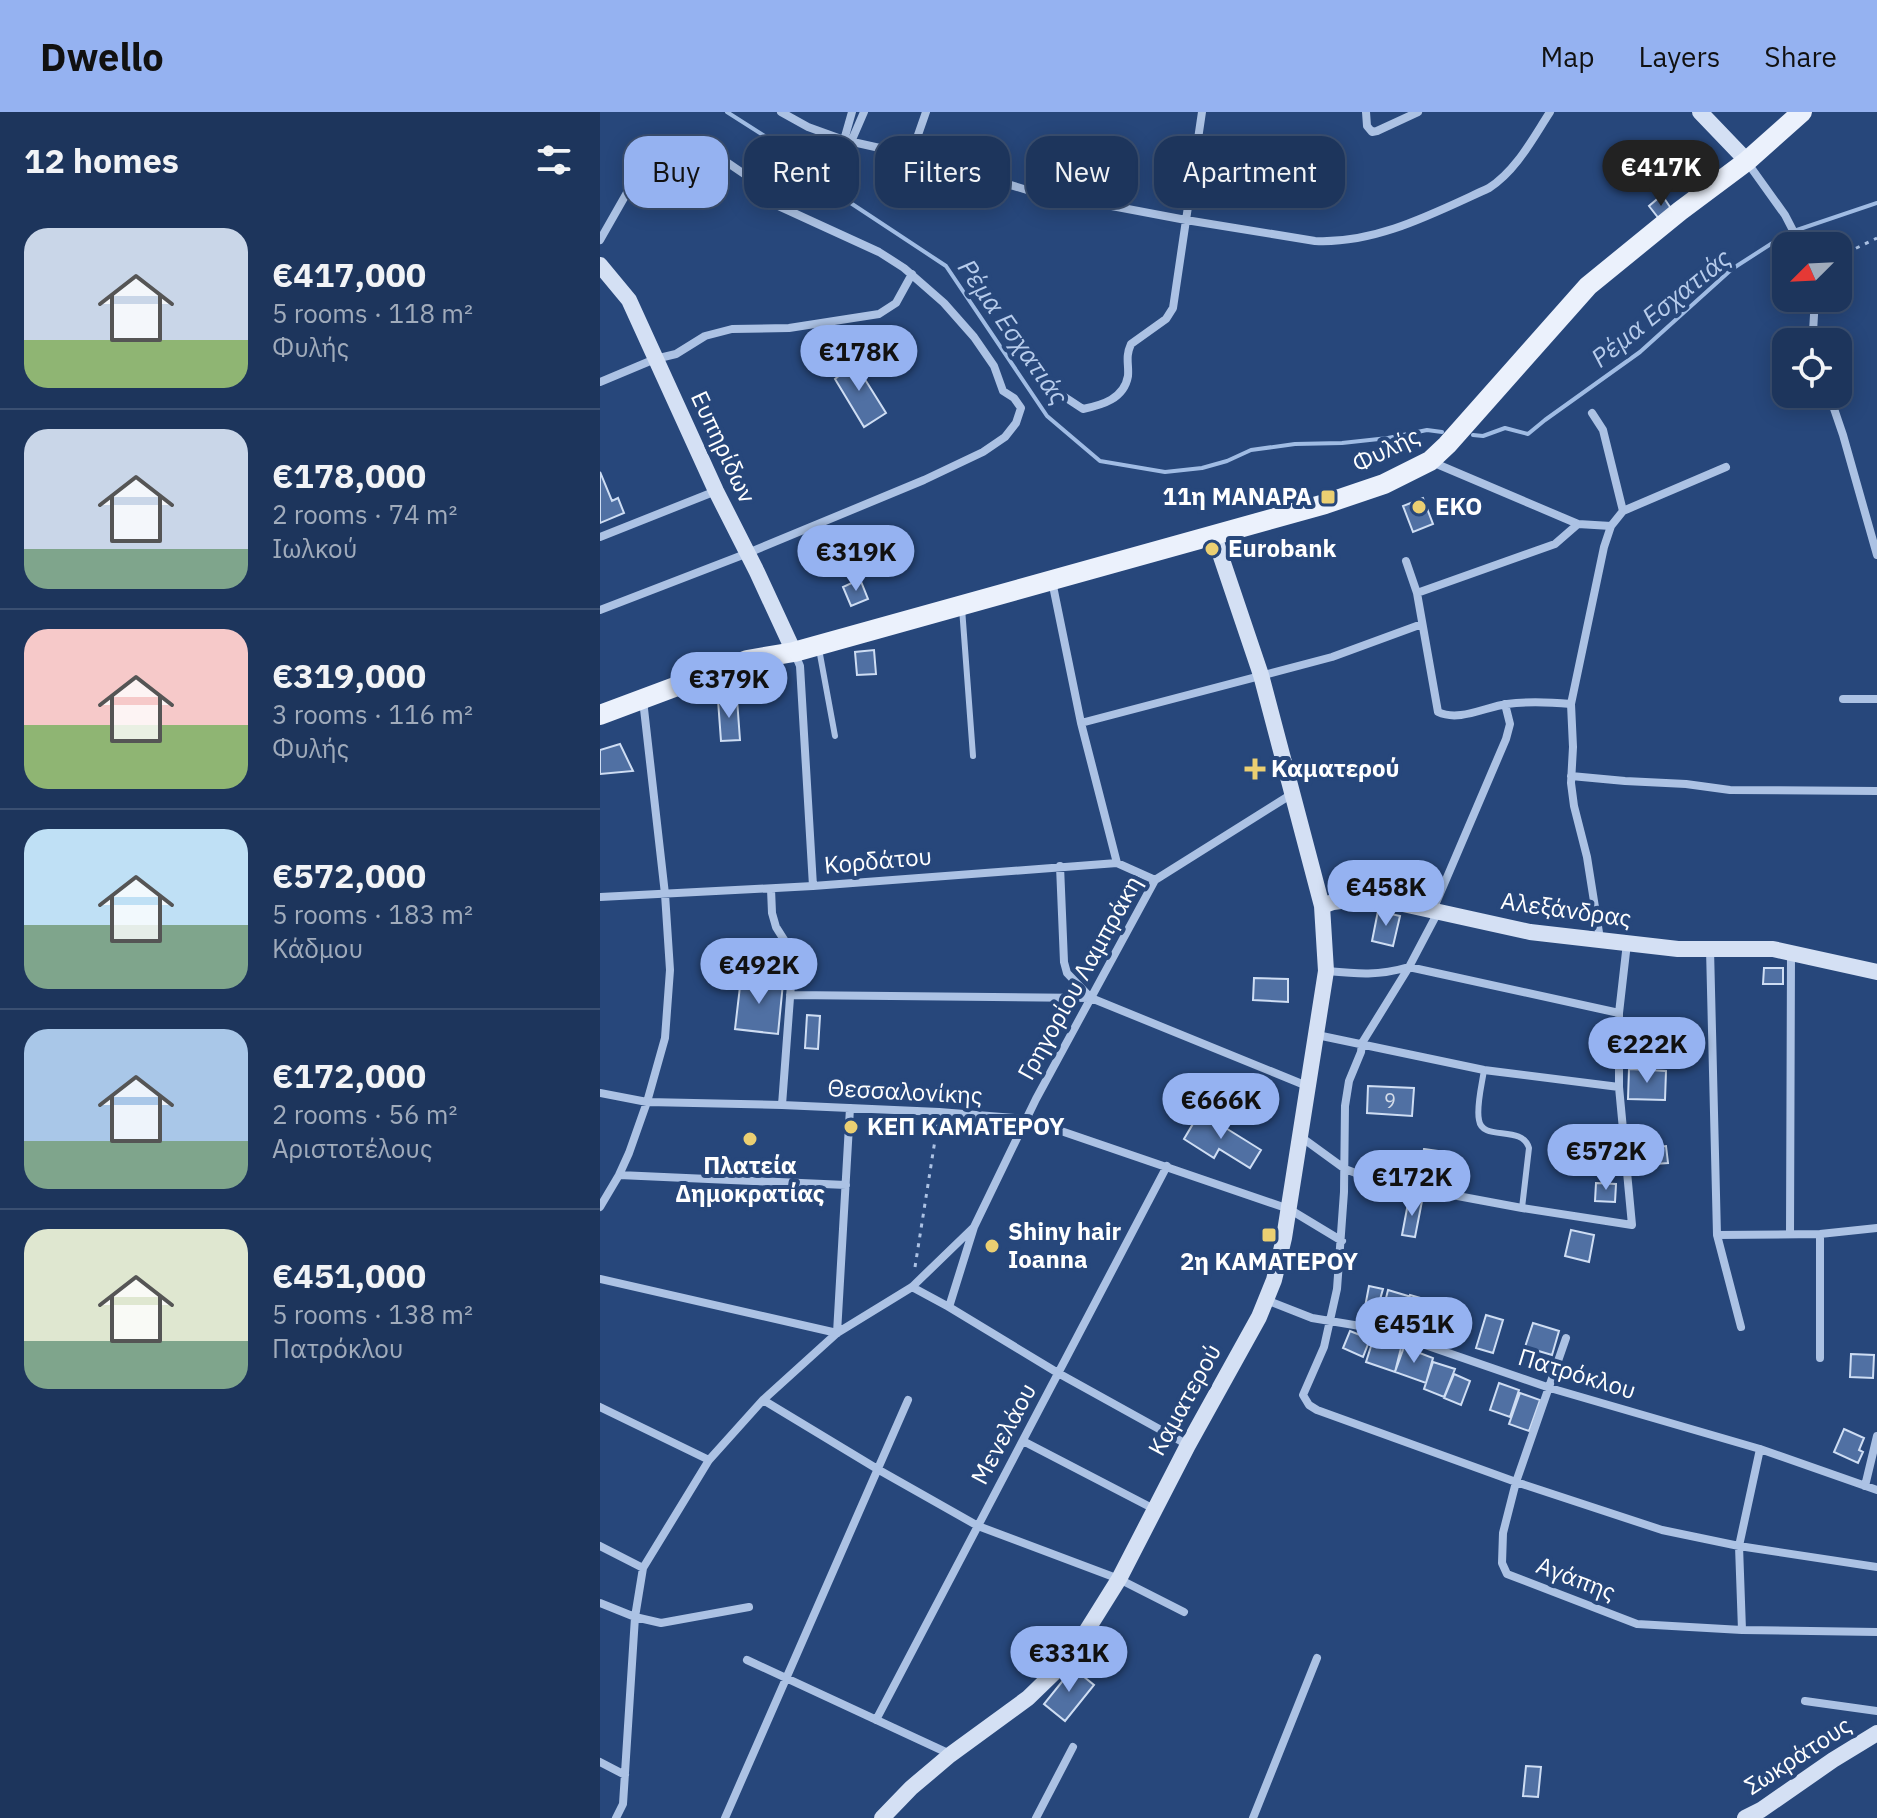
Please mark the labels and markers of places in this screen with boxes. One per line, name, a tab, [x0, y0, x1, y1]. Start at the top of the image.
pin: €417K	[1605, 140, 1717, 208]
pin: €178K	[803, 325, 915, 393]
place label: 11η ΜΑΝΑΡΑ	[1163, 480, 1312, 512]
marker: 11η ΜΑΝΑΡΑ	[1319, 488, 1337, 506]
place label: EKO	[1435, 490, 1482, 522]
marker: EKO	[1410, 498, 1428, 516]
pin: €319K	[800, 525, 912, 593]
place label: Eurobank	[1228, 532, 1337, 564]
marker: Eurobank	[1203, 540, 1221, 558]
pin: €379K	[673, 652, 785, 720]
place label: Καματερού	[1271, 752, 1400, 784]
marker: Καματερού	[1246, 760, 1264, 778]
pin: €458K	[1330, 860, 1442, 928]
pin: €492K	[703, 938, 815, 1006]
pin: €222K	[1591, 1017, 1703, 1085]
pin: €666K	[1165, 1073, 1277, 1141]
place label: ΚΕΠ ΚΑΜΑΤΕΡΟΥ	[867, 1110, 1065, 1142]
marker: ΚΕΠ ΚΑΜΑΤΕΡΟΥ	[842, 1118, 860, 1136]
pin: €572K	[1550, 1124, 1662, 1192]
marker: Πλατεία Δημοκρατίας	[741, 1130, 759, 1148]
place label: Πλατεία Δημοκρατίας	[675, 1149, 825, 1209]
pin: €172K	[1356, 1150, 1468, 1218]
place label: Shiny hair Ioanna	[1008, 1215, 1122, 1275]
marker: 2η ΚΑΜΑΤΕΡΟΥ	[1260, 1226, 1278, 1244]
marker: Shiny hair Ioanna	[983, 1237, 1001, 1255]
place label: 2η ΚΑΜΑΤΕΡΟΥ	[1180, 1245, 1359, 1277]
pin: €451K	[1358, 1297, 1470, 1365]
pin: €331K	[1013, 1626, 1125, 1694]

